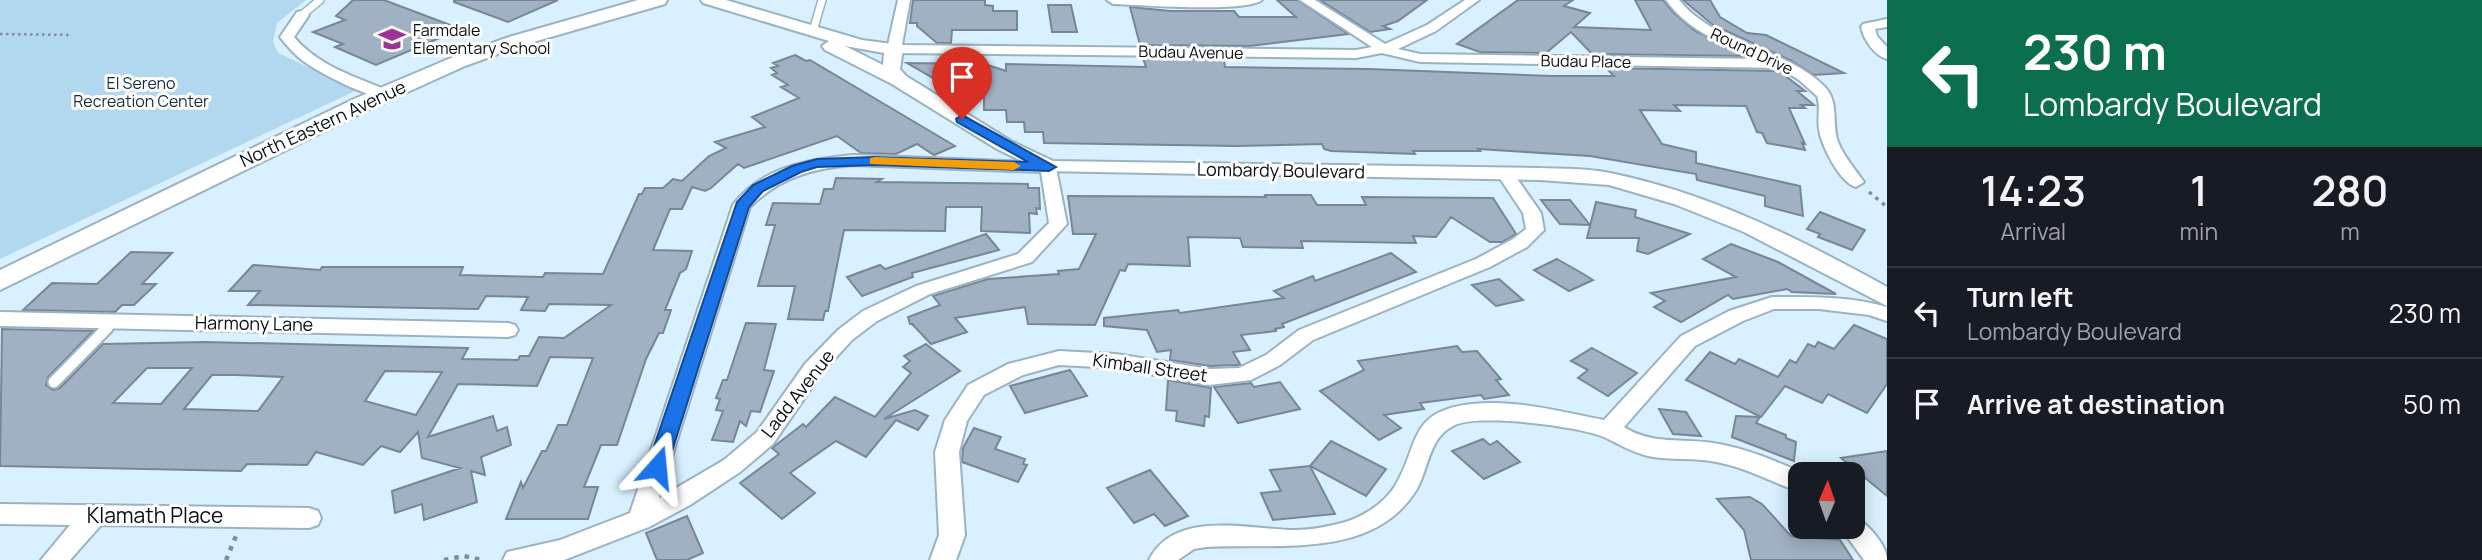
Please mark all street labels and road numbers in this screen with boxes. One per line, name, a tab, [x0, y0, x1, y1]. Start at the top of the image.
street label: Round Drive	[1707, 22, 1797, 80]
street label: Budau Avenue	[1138, 40, 1244, 64]
street label: Budau Place	[1540, 49, 1632, 73]
street label: North Eastern Avenue	[236, 74, 409, 172]
street label: Lombardy Boulevard	[1197, 157, 1365, 183]
street label: Harmony Lane	[195, 310, 313, 336]
street label: Ladd Avenue	[755, 344, 839, 442]
street label: Kimball Street	[1091, 347, 1209, 387]
street label: Klamath Place	[87, 501, 223, 529]

